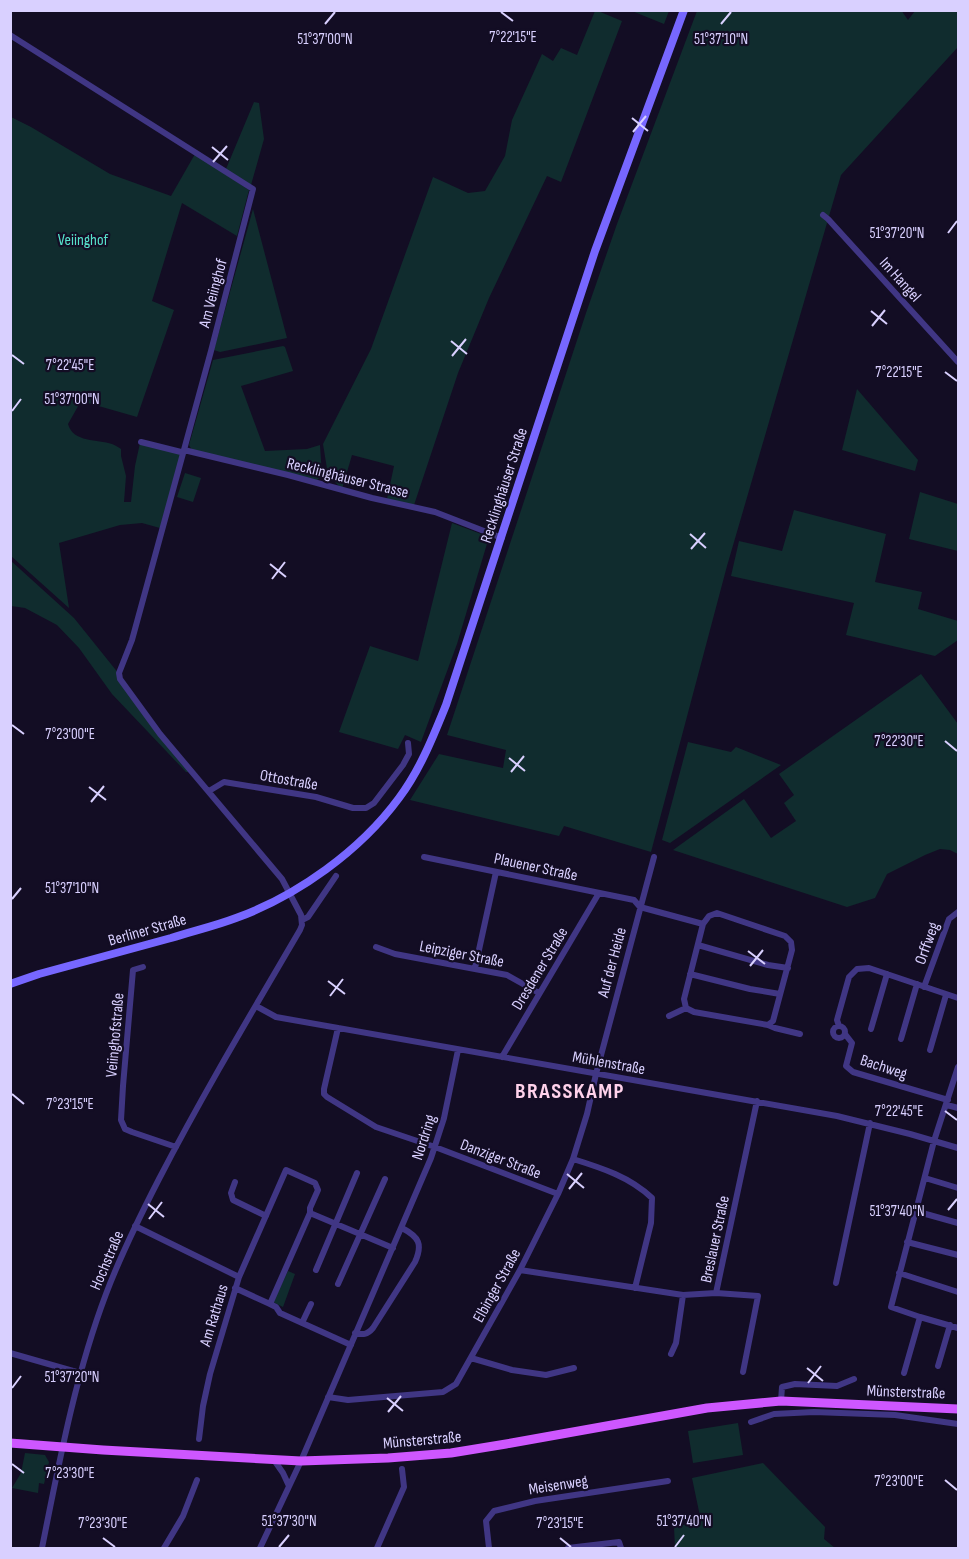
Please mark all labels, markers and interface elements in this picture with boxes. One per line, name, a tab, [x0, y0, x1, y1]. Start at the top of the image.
text: 7°22'15"E	[489, 28, 537, 47]
text: 51°37'00"N	[297, 30, 353, 49]
text: 51°37'10"N	[694, 30, 748, 49]
text: 51°37'20"N	[869, 224, 925, 243]
park label: Veiinghof	[58, 231, 109, 250]
street label: Im Hangel	[875, 254, 925, 306]
street label: Am Veiinghof	[195, 257, 232, 331]
text: 7°22'45"E	[46, 356, 94, 375]
text: 7°22'15"E	[875, 363, 923, 382]
text: 51°37'00"N	[44, 390, 100, 409]
street label: Recklinghäuser Straße	[477, 425, 532, 545]
street label: Recklinghäuser Strasse	[285, 454, 410, 503]
text: 7°23'00"E	[45, 725, 95, 744]
text: 7°22'30"E	[874, 732, 924, 751]
street label: Ottostraße	[258, 766, 319, 795]
street label: Plauener Straße	[492, 849, 579, 886]
text: 51°37'10"N	[45, 879, 99, 898]
street label: Berliner Straße	[106, 910, 189, 951]
street label: Orffweg	[911, 920, 944, 967]
street label: Dresdener Straße	[508, 924, 572, 1014]
street label: Auf der Heide	[594, 925, 631, 1000]
street label: Leipziger Straße	[418, 937, 506, 972]
street label: Veiinghofstraße	[102, 992, 129, 1078]
street label: Mühlenstraße	[571, 1048, 647, 1079]
street label: Bachweg	[858, 1051, 909, 1084]
district label: BRASSKAMP	[515, 1078, 625, 1105]
text: 7°23'15"E	[46, 1095, 94, 1114]
text: 7°22'45"E	[875, 1102, 923, 1121]
street label: Nordring	[408, 1112, 441, 1163]
street label: Danziger Straße	[457, 1135, 543, 1183]
street label: Breslauer Straße	[697, 1194, 734, 1285]
text: 51°37'40"N	[869, 1202, 925, 1221]
street label: Hochstraße	[86, 1228, 128, 1293]
street label: Elbinger Straße	[469, 1246, 525, 1326]
street label: Am Rathaus	[196, 1282, 233, 1350]
text: 51°37'20"N	[44, 1368, 100, 1387]
street label: Münsterstraße	[866, 1382, 946, 1403]
street label: Münsterstraße	[382, 1428, 462, 1453]
text: 7°23'30"E	[45, 1464, 95, 1483]
street label: Meisenweg	[527, 1471, 589, 1500]
text: 7°23'00"E	[874, 1472, 924, 1491]
text: 51°37'30"N	[261, 1512, 317, 1531]
text: 51°37'40"N	[656, 1512, 712, 1531]
text: 7°23'30"E	[78, 1514, 128, 1533]
text: 7°23'15"E	[536, 1514, 584, 1533]

